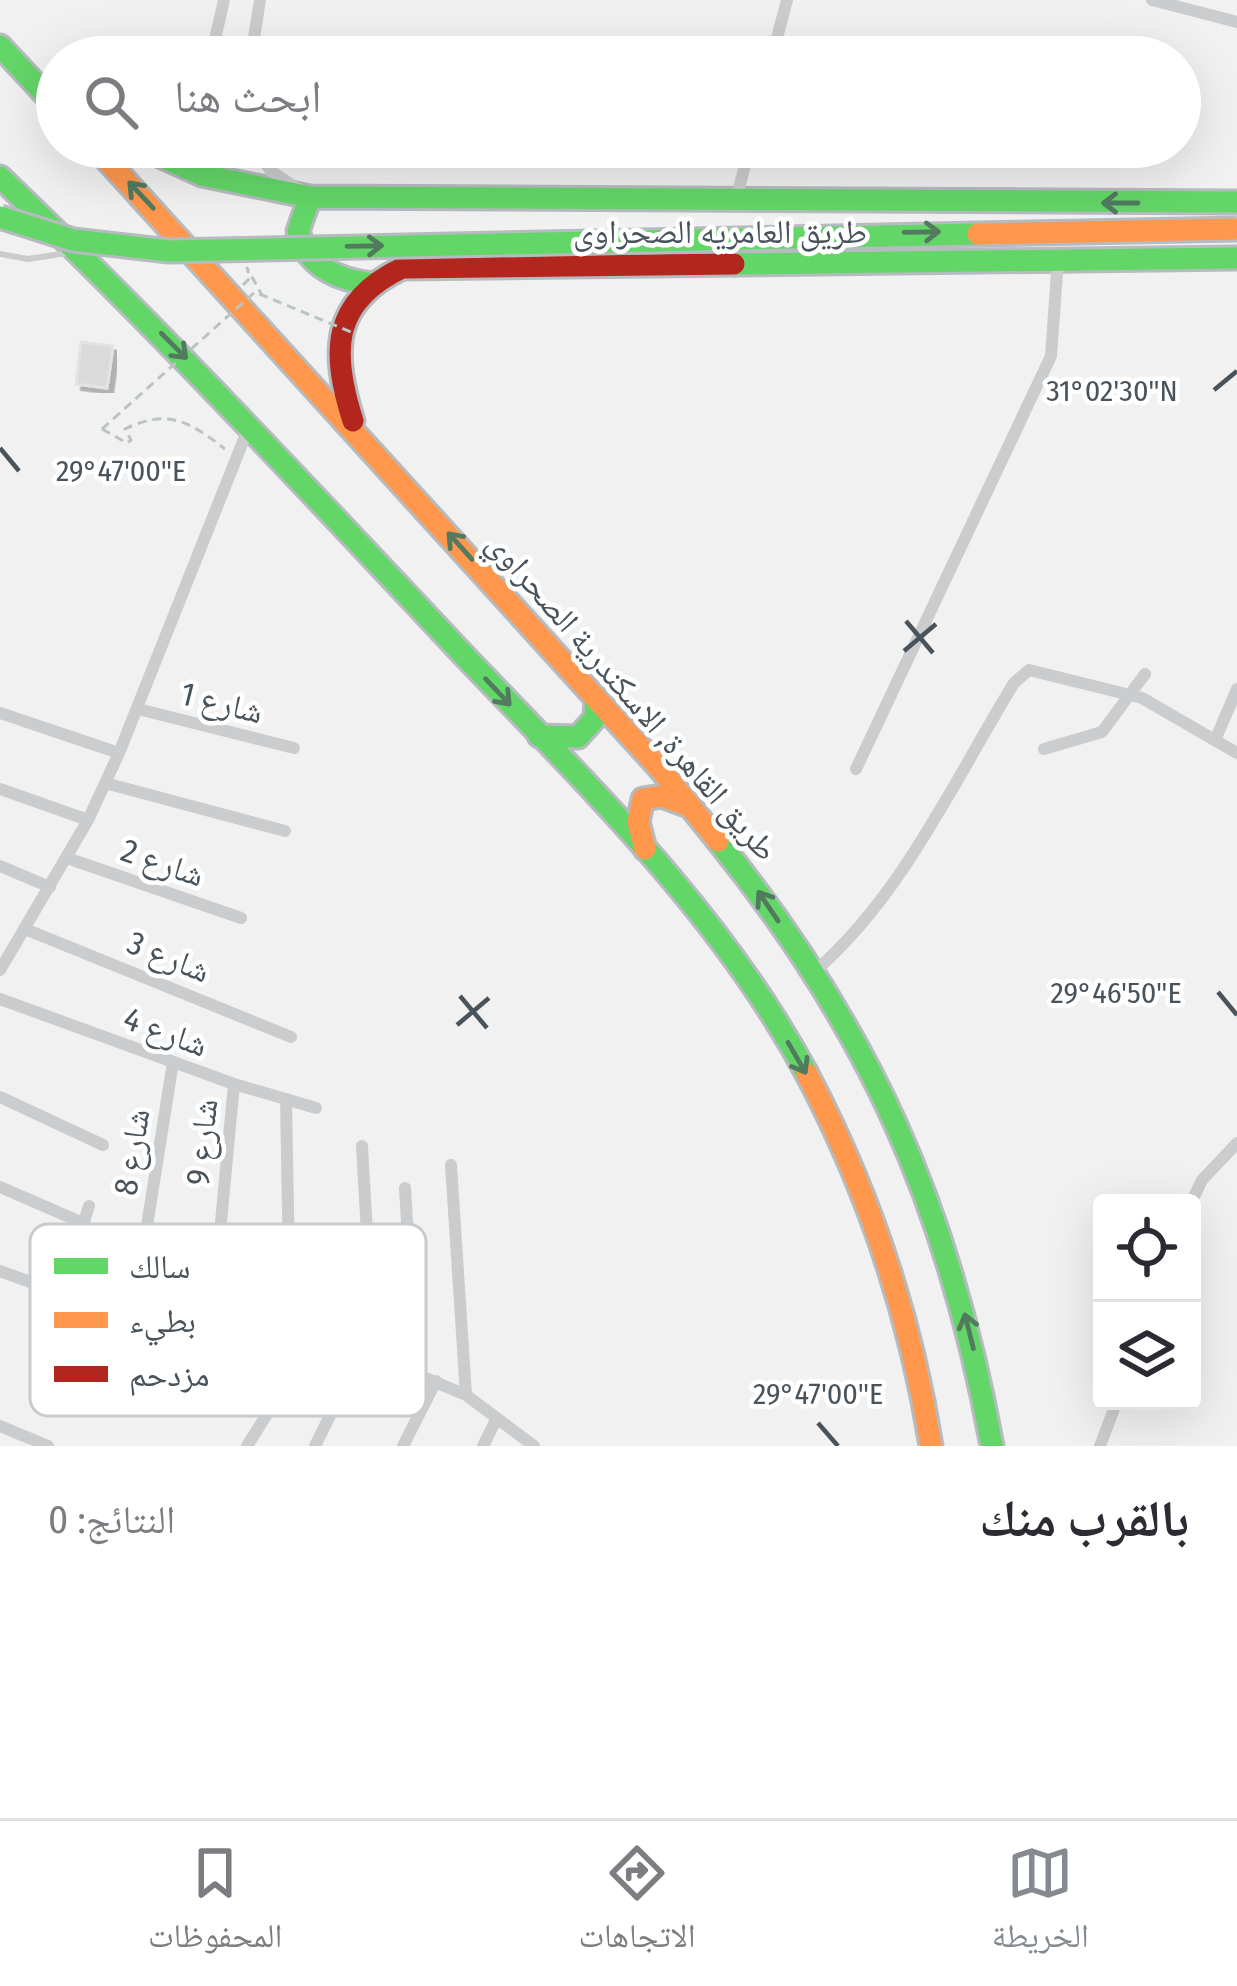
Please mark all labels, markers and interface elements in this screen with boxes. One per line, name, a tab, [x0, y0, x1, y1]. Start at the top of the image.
search box	[36, 36, 1201, 168]
icon: search	[78, 69, 144, 135]
text: ابحث هنا	[174, 70, 322, 124]
one-way arrow	[128, 181, 156, 211]
one-way arrow	[1101, 192, 1140, 214]
street label: طريق العامريه الصحراوى	[573, 212, 867, 252]
one-way arrow	[902, 221, 941, 243]
one-way arrow	[344, 234, 383, 257]
one-way arrow	[159, 332, 188, 360]
text: 31°02'30"N	[1046, 373, 1178, 409]
text: 29°47'00"E	[56, 453, 186, 489]
street label: طريق القاهرة, الاسكندرية الصحراوي	[474, 524, 786, 873]
one-way arrow	[447, 532, 474, 562]
street label: شارع 1	[176, 673, 267, 732]
one-way arrow	[484, 677, 512, 707]
street label: شارع 2	[116, 830, 209, 896]
one-way arrow	[756, 890, 781, 924]
street label: شارع 3	[122, 922, 216, 991]
text: 29°46'50"E	[1050, 975, 1182, 1011]
street label: شارع 4	[118, 998, 213, 1066]
one-way arrow	[786, 1040, 810, 1075]
street label: شارع 9	[178, 1097, 226, 1187]
street label: شارع 8	[105, 1106, 159, 1198]
map controls	[1093, 1194, 1201, 1410]
button: locate	[1093, 1194, 1201, 1302]
legend	[30, 1224, 426, 1416]
text: سالك	[129, 1247, 190, 1287]
text: بطيء	[129, 1301, 196, 1346]
button: layers	[1093, 1302, 1201, 1410]
one-way arrow	[957, 1313, 979, 1351]
text: مزدحم	[129, 1355, 209, 1397]
text: 29°47'00"E	[753, 1376, 883, 1412]
text: بالقرب منك	[979, 1488, 1189, 1550]
text: النتائج: 0	[48, 1497, 175, 1543]
tab: المحفوظات	[148, 1840, 282, 1968]
tab: الاتجاهات	[578, 1840, 696, 1968]
tab: الخريطة	[992, 1840, 1089, 1968]

